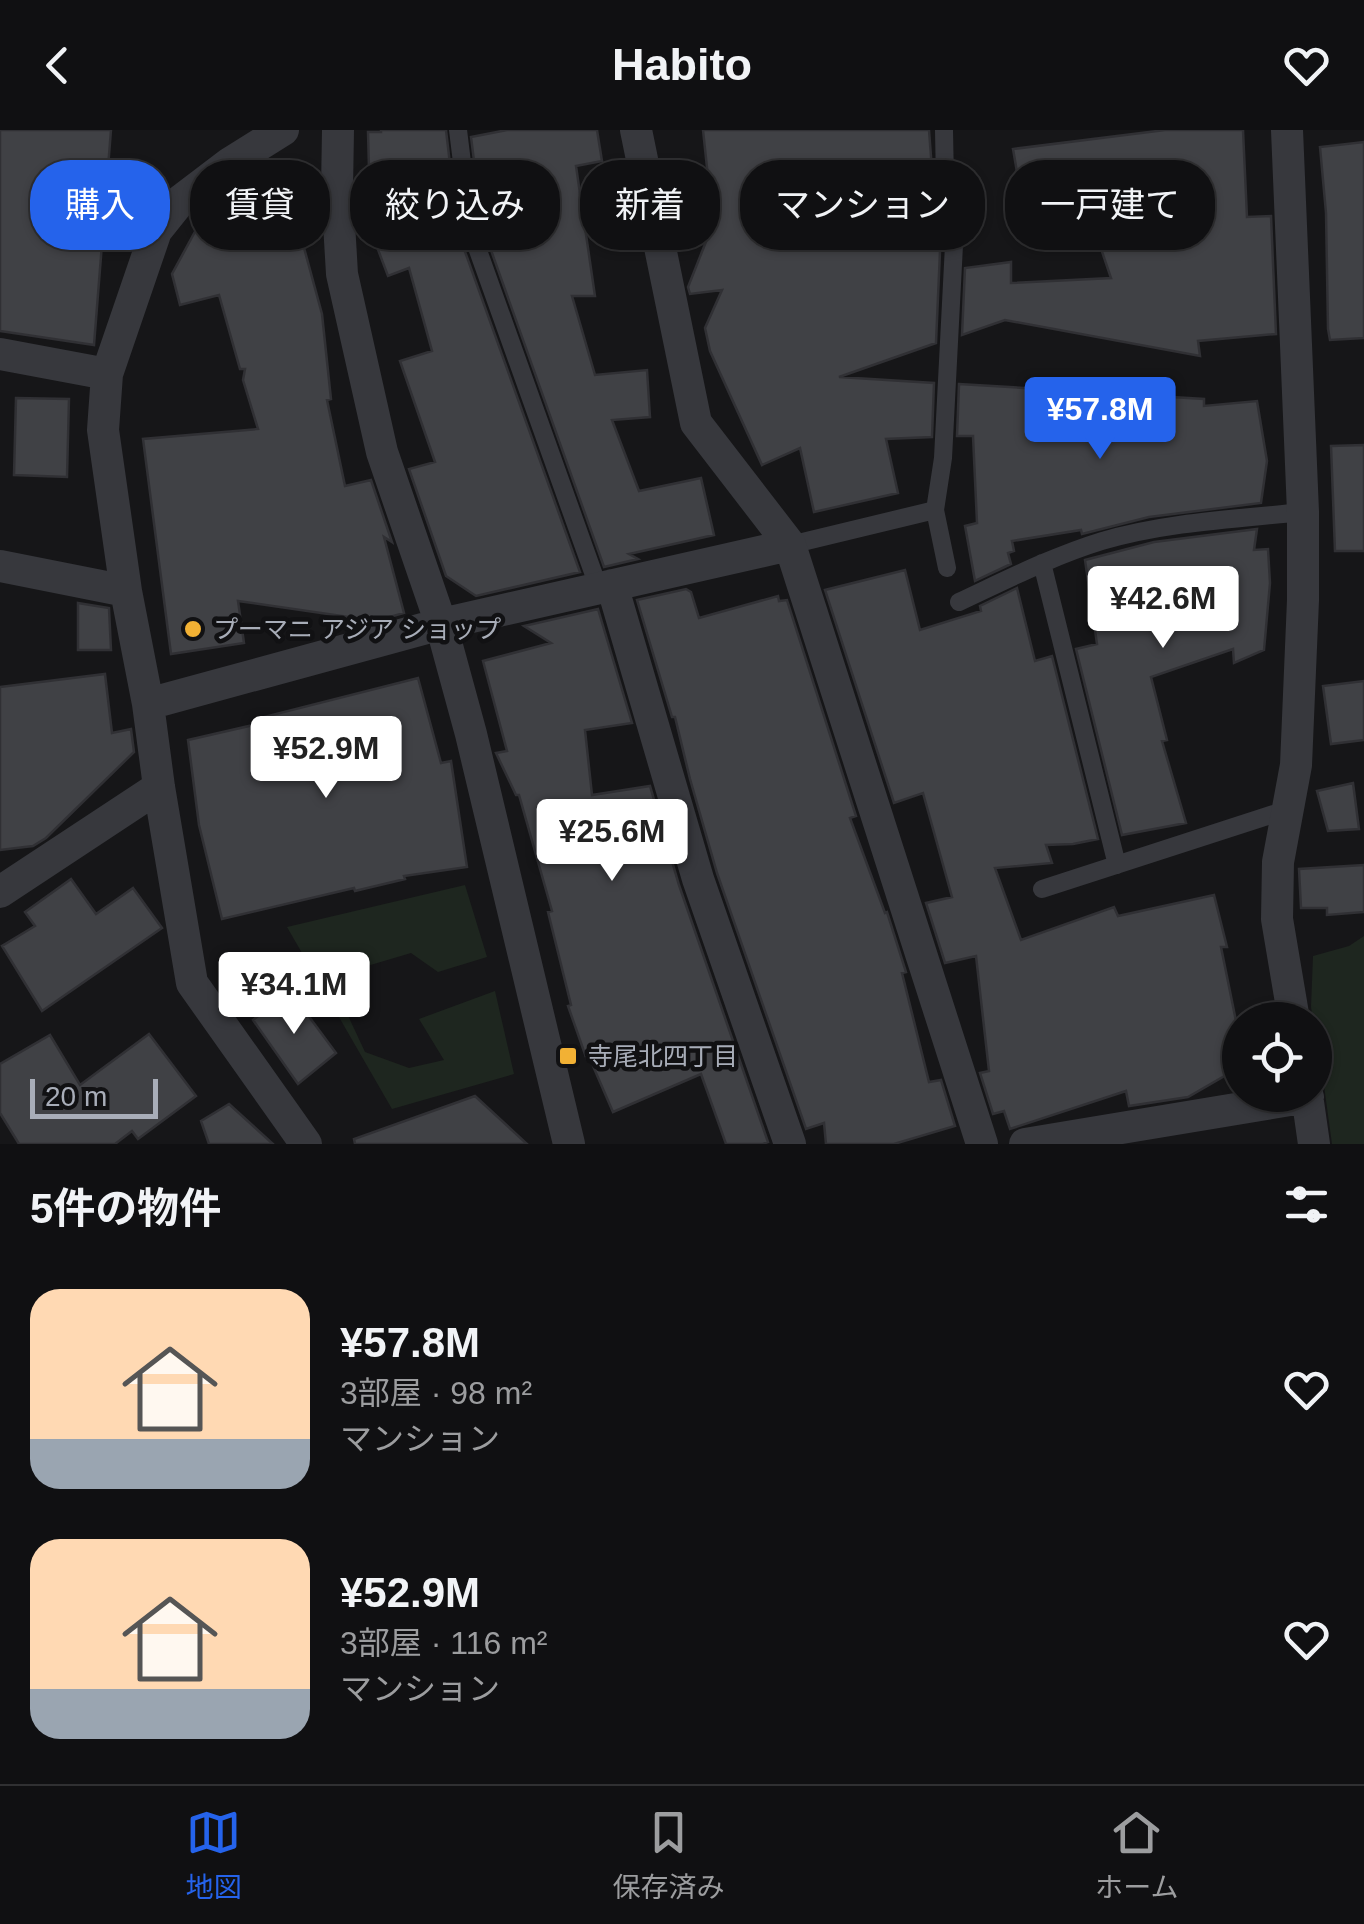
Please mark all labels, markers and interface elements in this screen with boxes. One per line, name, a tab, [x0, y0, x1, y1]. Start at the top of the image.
icon: back	[30, 38, 85, 93]
icon: heart	[1279, 38, 1334, 93]
text: Habito	[612, 39, 752, 90]
chip: 購入	[30, 160, 170, 250]
chip: 賃貸	[190, 160, 330, 250]
chip: 絞り込み	[350, 160, 560, 250]
chip: 新着	[580, 160, 720, 250]
chip: マンション	[740, 160, 985, 250]
chip: 一戸建て	[1005, 160, 1215, 250]
pin: ¥57.8M	[1019, 377, 1181, 462]
text: ¥57.8M	[1047, 391, 1153, 427]
pin: ¥42.6M	[1082, 566, 1244, 651]
text: ¥42.6M	[1110, 580, 1216, 616]
place label: プーマニ アジア ショップ	[213, 615, 501, 643]
marker: プーマニ アジア ショップ	[182, 618, 204, 640]
pin: ¥52.9M	[245, 716, 407, 801]
text: ¥52.9M	[273, 730, 379, 766]
pin: ¥25.6M	[531, 799, 693, 884]
text: ¥25.6M	[559, 813, 665, 849]
pin: ¥34.1M	[213, 952, 375, 1037]
text: ¥34.1M	[241, 966, 347, 1002]
map controls	[1222, 1002, 1332, 1112]
button: locate	[1222, 1002, 1332, 1112]
place label: 寺尾北四丁目	[588, 1042, 738, 1070]
marker: 寺尾北四丁目	[557, 1045, 579, 1067]
scale bar	[30, 1074, 158, 1118]
text: 20 m	[45, 1081, 107, 1112]
icon: filters	[1279, 1177, 1334, 1232]
text: 5件の物件	[30, 1185, 221, 1232]
text: ¥57.8M	[340, 1319, 480, 1366]
icon: home	[110, 1329, 230, 1449]
icon: heart	[1279, 1362, 1334, 1417]
text: 3部屋 · 98 m²	[340, 1375, 532, 1411]
text: マンション	[340, 1421, 500, 1457]
text: ¥52.9M	[340, 1569, 480, 1616]
icon: home	[110, 1579, 230, 1699]
icon: heart	[1279, 1612, 1334, 1667]
text: 3部屋 · 116 m²	[340, 1625, 547, 1661]
text: マンション	[340, 1671, 500, 1707]
tab: 地図	[185, 1805, 241, 1905]
tab: 保存済み	[612, 1805, 724, 1905]
tab: ホーム	[1095, 1805, 1179, 1905]

